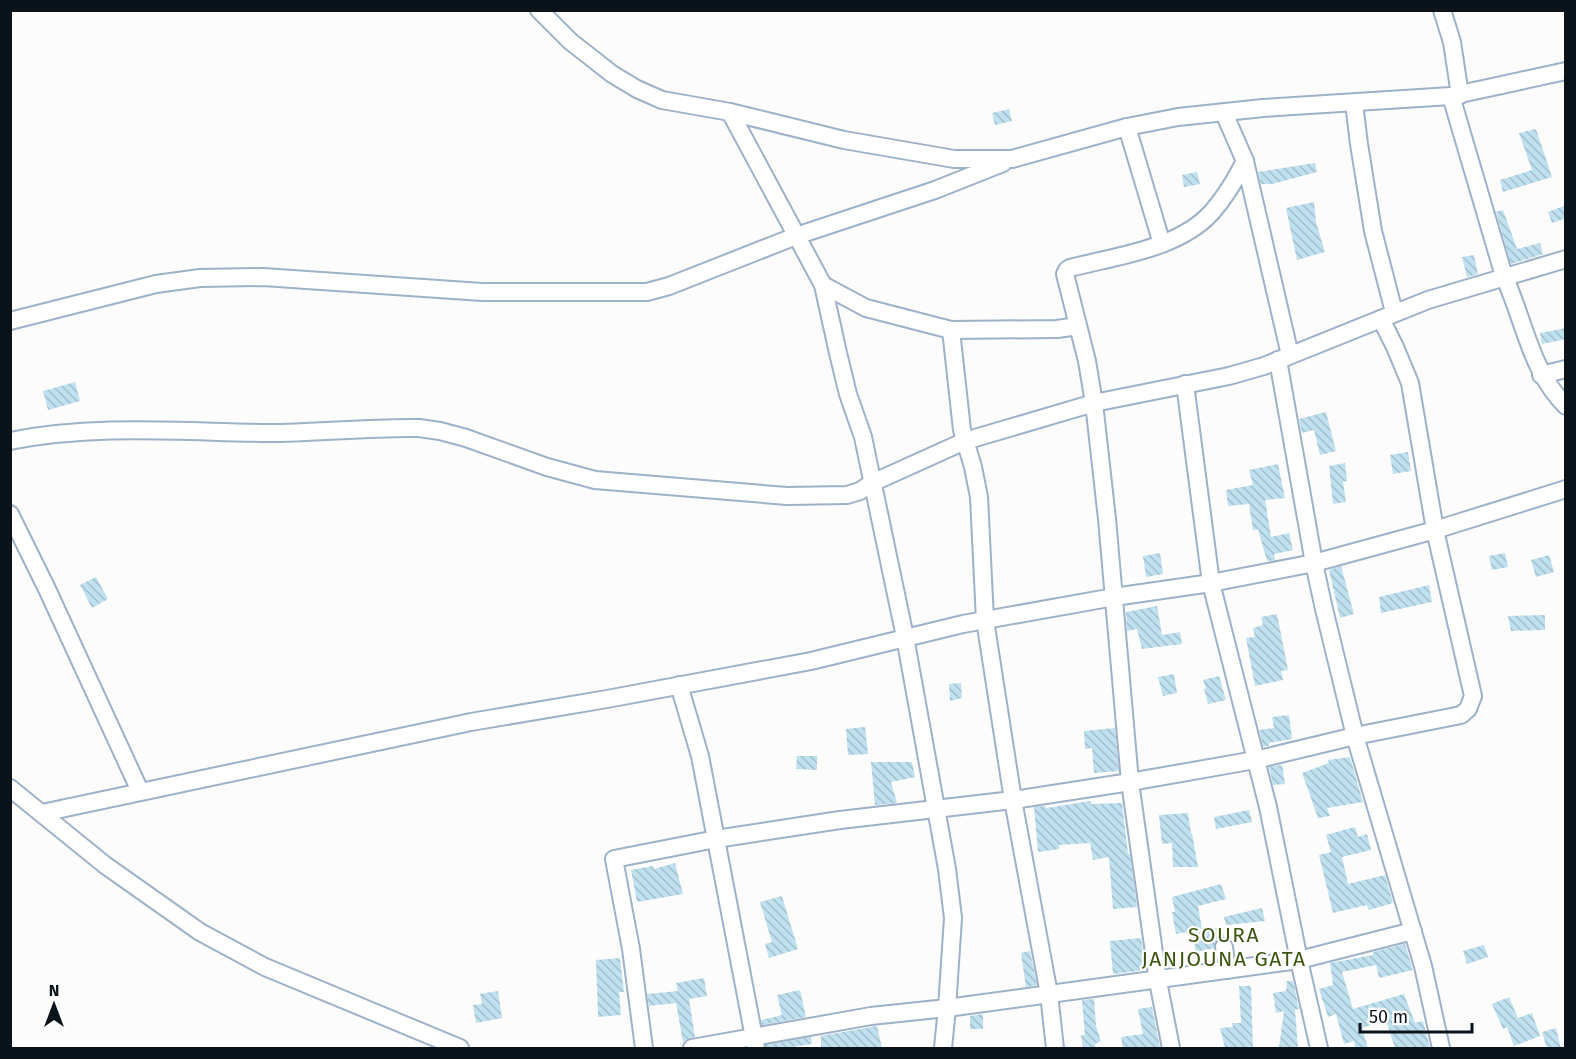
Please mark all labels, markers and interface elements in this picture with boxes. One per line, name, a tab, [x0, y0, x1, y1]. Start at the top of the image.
district label: SOURA JANJOUNA GATA	[1141, 922, 1307, 972]
north arrow	[24, 975, 84, 1035]
text: N	[49, 981, 59, 1000]
scale bar	[1360, 996, 1472, 1034]
text: 50 m	[1369, 1006, 1408, 1028]

